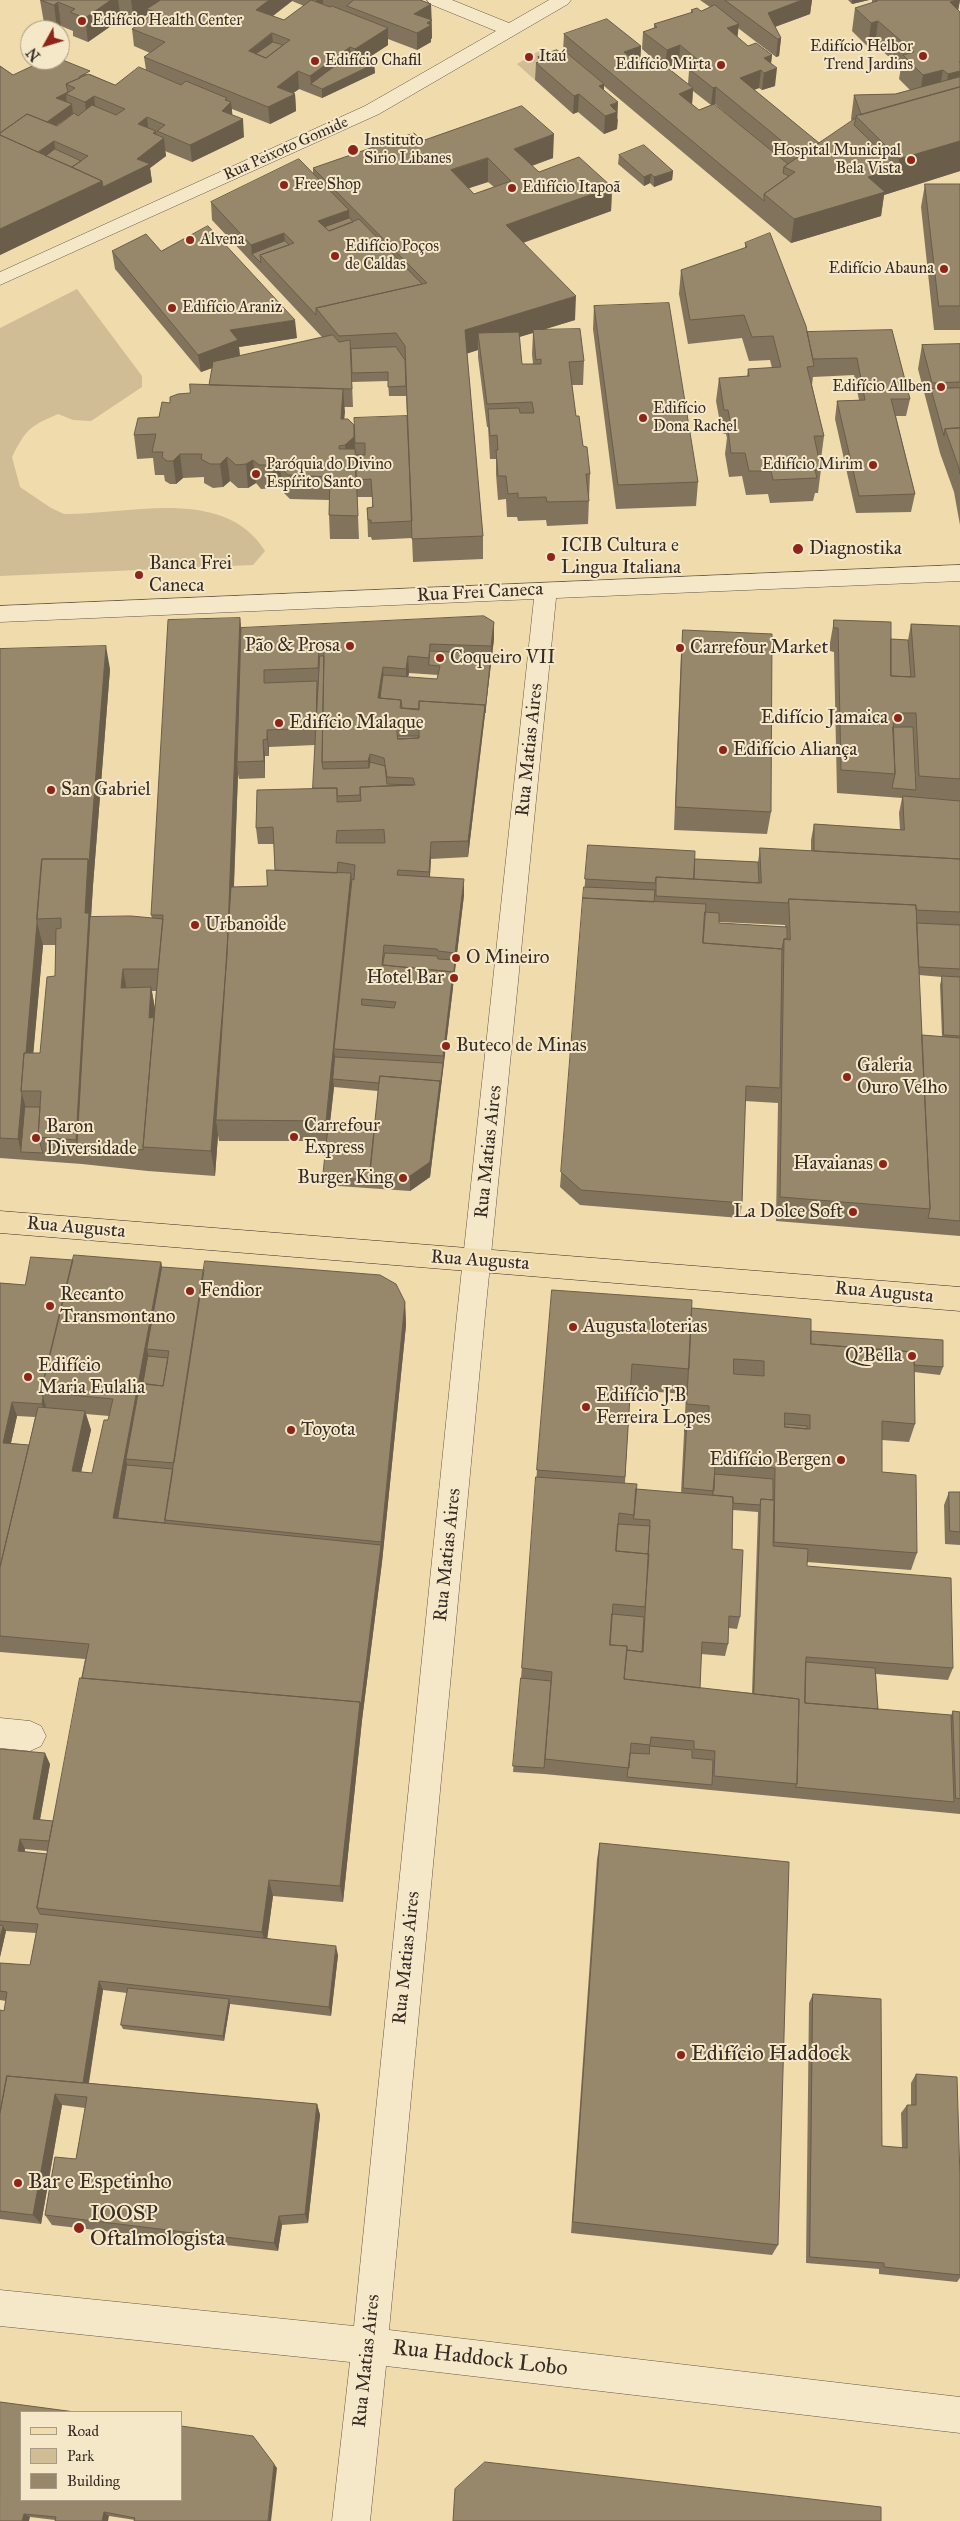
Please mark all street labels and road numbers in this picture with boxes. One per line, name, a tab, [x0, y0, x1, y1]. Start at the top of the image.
street label: Rua Peixoto Gomide	[221, 113, 351, 185]
street label: Rua Frei Caneca	[416, 578, 544, 608]
street label: Rua Matias Aires	[512, 682, 548, 818]
street label: Rua Matias Aires	[471, 1084, 507, 1220]
street label: Rua Augusta	[26, 1212, 126, 1244]
street label: Rua Augusta	[430, 1246, 530, 1276]
street label: Rua Augusta	[834, 1277, 934, 1309]
street label: Rua Matias Aires	[430, 1487, 466, 1623]
street label: Rua Matias Aires	[389, 1890, 425, 2026]
street label: Rua Matias Aires	[349, 2293, 385, 2429]
street label: Rua Haddock Lobo	[391, 2335, 569, 2383]

